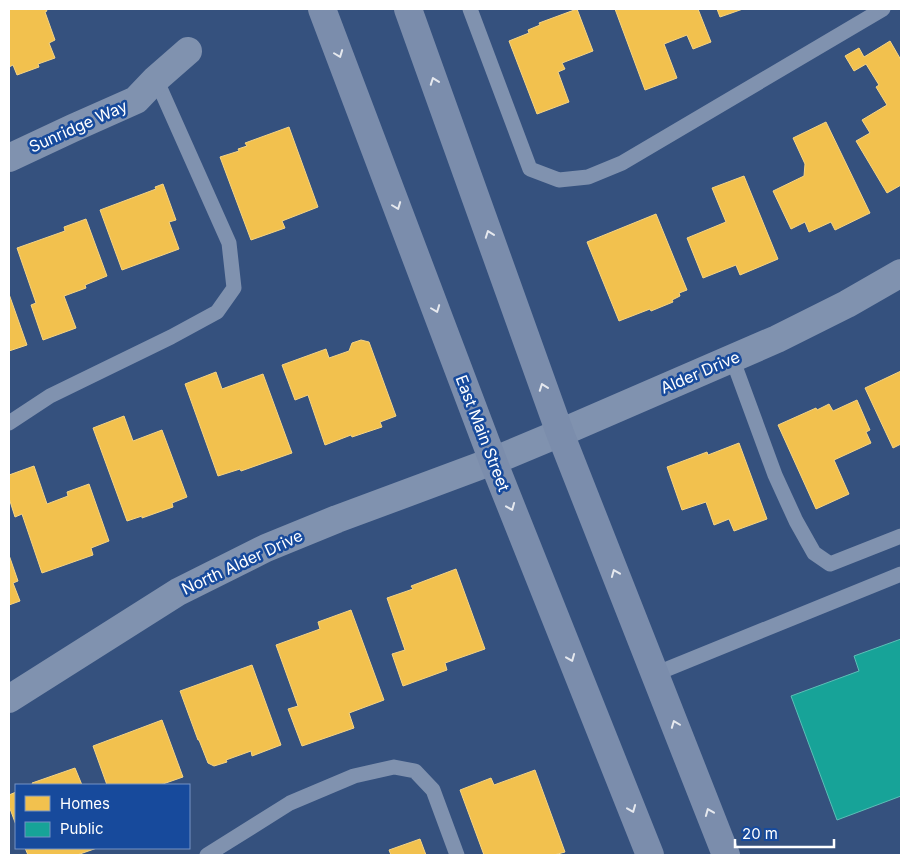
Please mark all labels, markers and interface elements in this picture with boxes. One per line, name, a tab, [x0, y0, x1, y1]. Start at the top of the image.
one-way arrow	[333, 50, 343, 58]
one-way arrow	[430, 77, 440, 86]
street label: Sunridge Way	[26, 95, 130, 157]
one-way arrow	[391, 201, 401, 210]
one-way arrow	[484, 230, 494, 239]
one-way arrow	[430, 305, 440, 313]
street label: Alder Drive	[657, 346, 743, 398]
street label: East Main Street	[452, 372, 514, 494]
one-way arrow	[539, 383, 549, 392]
one-way arrow	[505, 502, 515, 511]
street label: North Alder Drive	[178, 525, 306, 599]
one-way arrow	[611, 569, 621, 578]
one-way arrow	[565, 653, 576, 662]
one-way arrow	[671, 720, 681, 729]
legend	[15, 784, 190, 849]
text: Homes	[60, 794, 110, 813]
one-way arrow	[626, 804, 636, 812]
one-way arrow	[705, 808, 716, 817]
scale bar	[735, 816, 834, 848]
text: Public	[60, 819, 103, 838]
text: 20 m	[742, 824, 778, 843]

